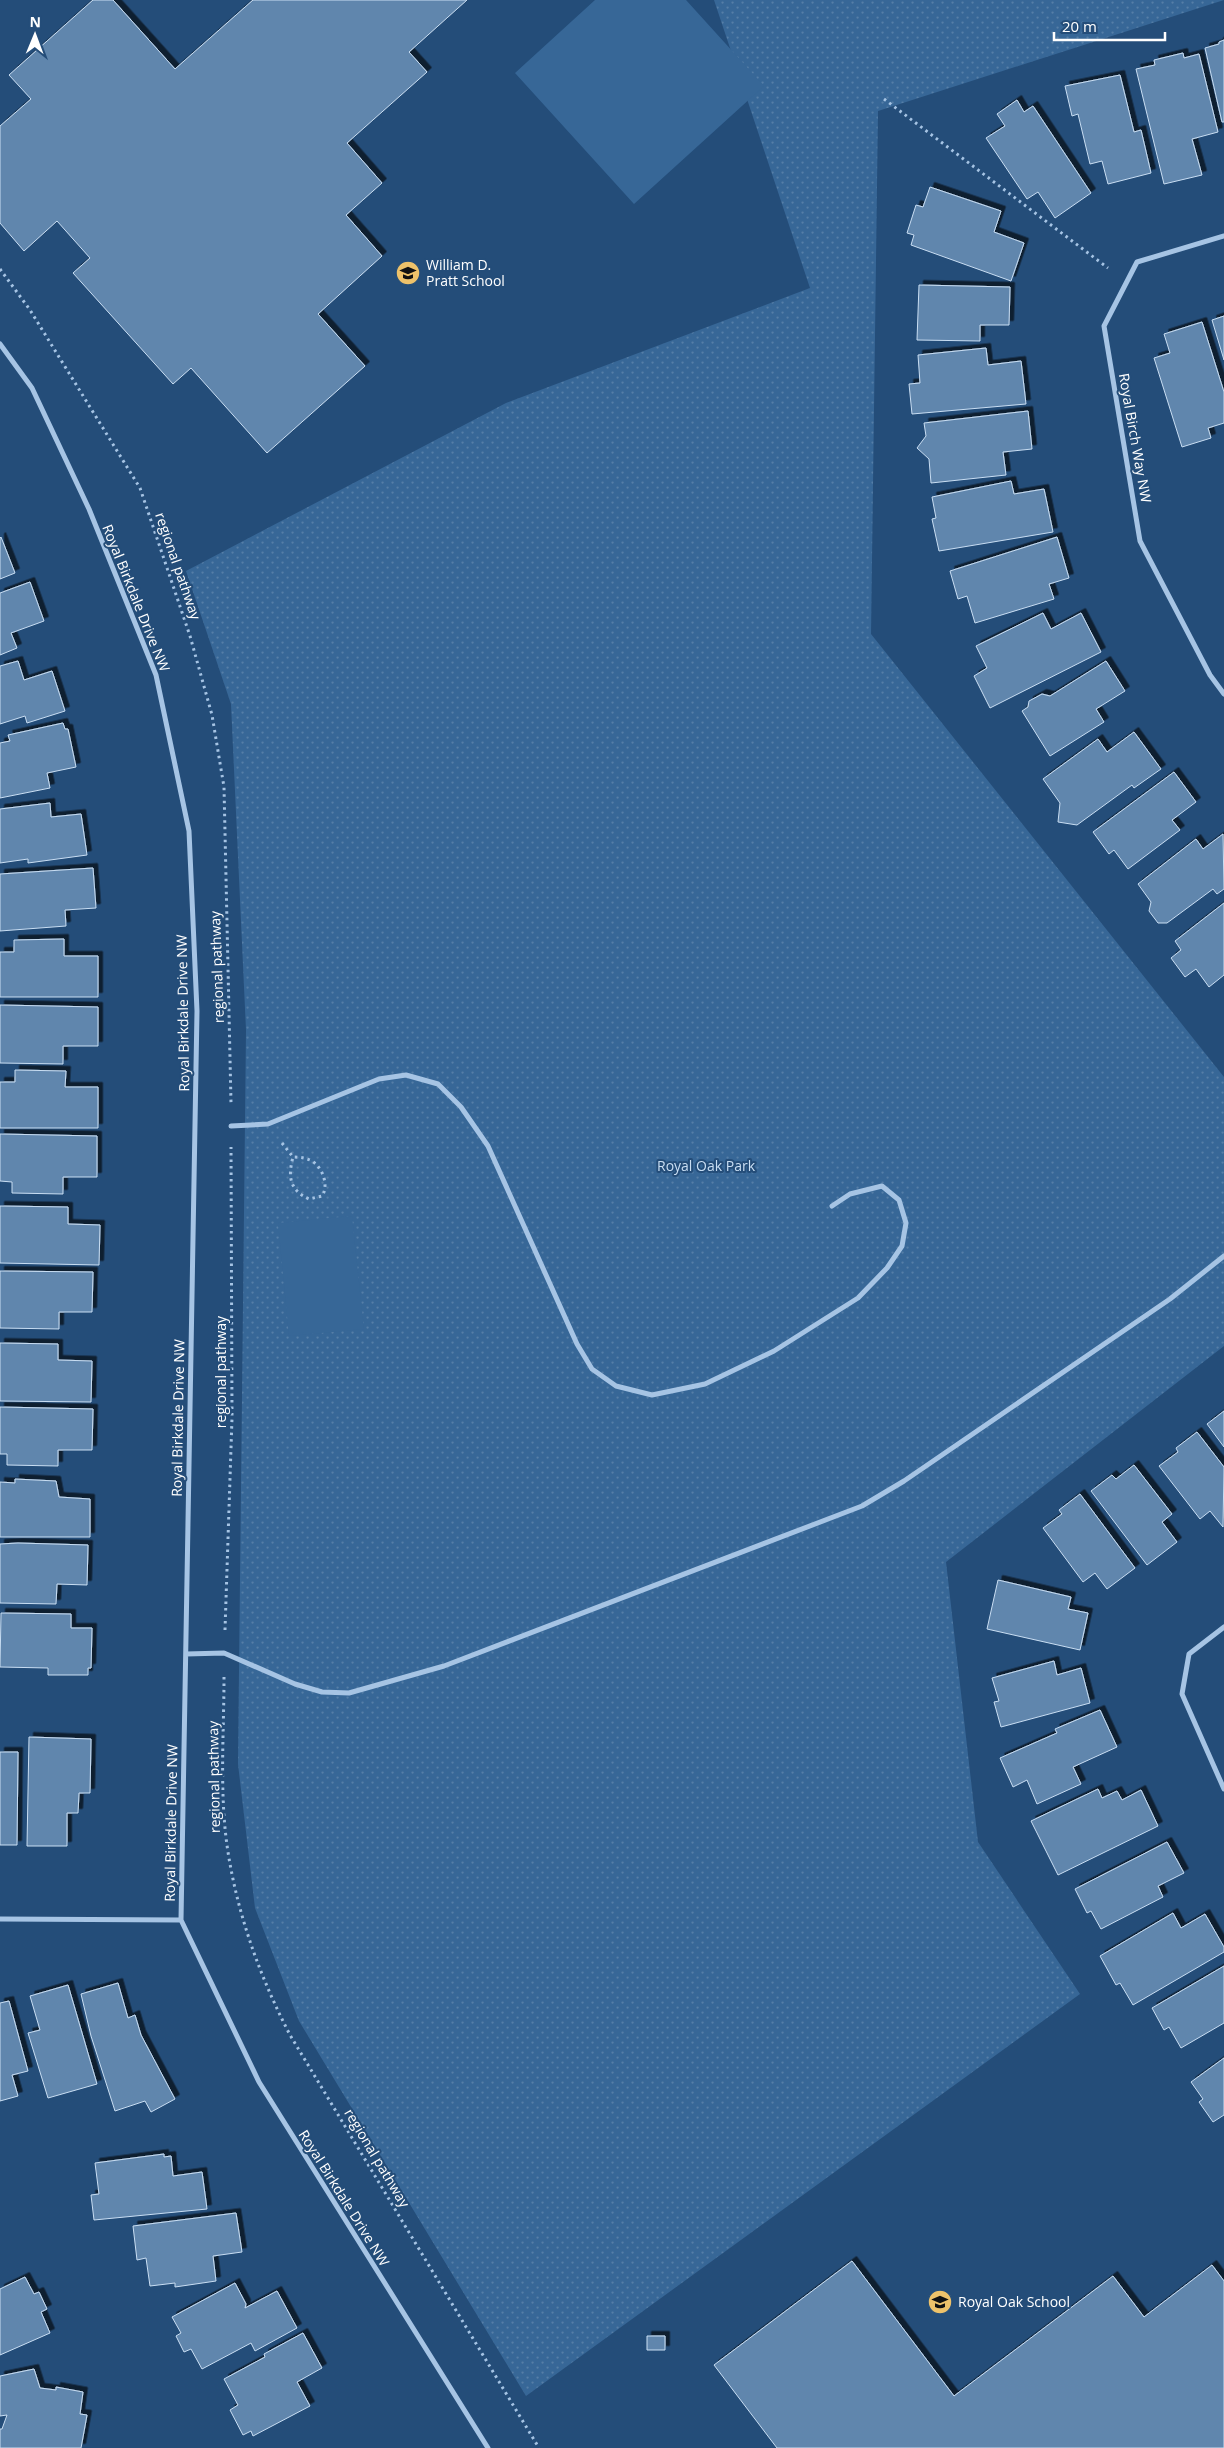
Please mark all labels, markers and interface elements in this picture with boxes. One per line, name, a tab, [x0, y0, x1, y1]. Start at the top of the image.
north arrow	[10, 10, 60, 60]
scale bar	[1054, 10, 1165, 42]
text: N	[29, 12, 41, 31]
text: 20 m	[1062, 16, 1097, 36]
place label: William D. Pratt School	[426, 255, 505, 290]
school or university icon: William D. Pratt School	[395, 260, 421, 286]
street label: Royal Birch Way NW	[1115, 372, 1156, 504]
street label: regional pathway	[151, 510, 206, 623]
street label: Royal Birkdale Drive NW	[98, 521, 175, 674]
street label: regional pathway	[205, 910, 228, 1023]
street label: Royal Birkdale Drive NW	[172, 934, 193, 1092]
park label: Royal Oak Park	[657, 1156, 756, 1175]
street label: regional pathway	[211, 1315, 230, 1428]
street label: Royal Birkdale Drive NW	[167, 1339, 188, 1497]
street label: regional pathway	[203, 1720, 224, 1833]
street label: Royal Birkdale Drive NW	[160, 1744, 181, 1902]
street label: regional pathway	[340, 2105, 415, 2212]
street label: Royal Birkdale Drive NW	[295, 2126, 394, 2270]
school or university icon: Royal Oak School	[927, 2289, 953, 2315]
place label: Royal Oak School	[958, 2292, 1070, 2311]

